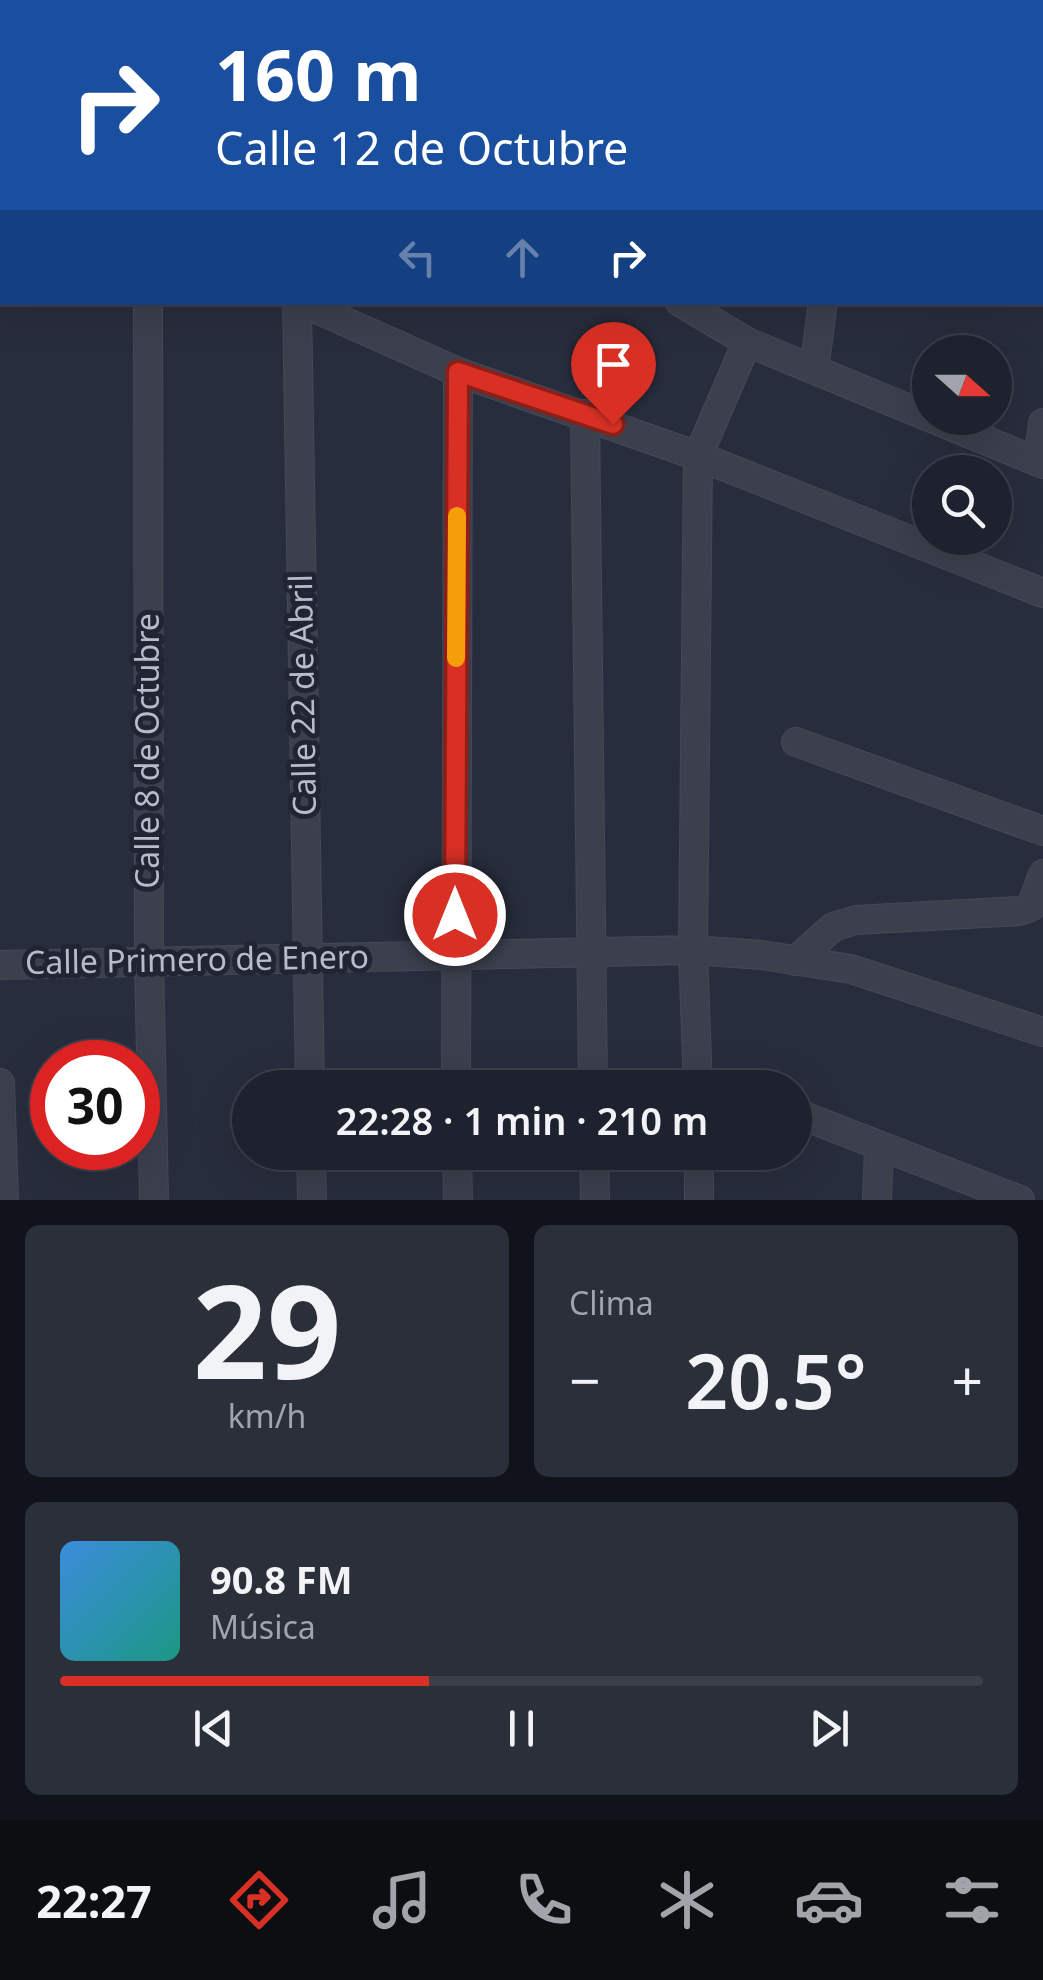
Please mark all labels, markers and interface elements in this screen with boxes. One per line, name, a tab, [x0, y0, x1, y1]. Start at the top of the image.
text: 160 m	[215, 26, 422, 122]
icon: right	[50, 40, 180, 170]
text: Calle 12 de Octubre	[215, 117, 628, 178]
icon: left	[390, 230, 445, 285]
icon: ahead	[495, 230, 550, 285]
icon: right	[600, 230, 655, 285]
pin	[571, 322, 656, 425]
north arrow	[912, 335, 1012, 435]
map controls	[912, 335, 1012, 555]
icon: arrive	[586, 337, 641, 392]
button: search	[912, 455, 1012, 555]
street label: Calle 22 de Abril	[278, 574, 325, 816]
street label: Calle 8 de Octubre	[125, 613, 168, 889]
position arrow	[403, 863, 507, 967]
street label: Calle Primero de Enero	[25, 934, 369, 983]
speed limit sign: 30	[30, 1040, 160, 1170]
text: 22:28 · 1 min · 210 m	[336, 1094, 708, 1146]
text: 29	[193, 1240, 341, 1417]
text: Clima	[569, 1281, 654, 1324]
text: 20.5°	[685, 1329, 867, 1431]
text: −	[569, 1342, 600, 1417]
text: +	[952, 1342, 983, 1417]
text: km/h	[228, 1394, 306, 1437]
text: 90.8 FM	[210, 1553, 352, 1605]
text: Música	[210, 1605, 316, 1648]
icon: previous	[186, 1701, 241, 1756]
icon: pause	[494, 1701, 549, 1756]
icon: next	[802, 1701, 857, 1756]
icon: directions	[224, 1865, 294, 1935]
icon: music	[367, 1865, 437, 1935]
icon: phone	[509, 1865, 579, 1935]
icon: climate	[652, 1865, 722, 1935]
icon: car	[794, 1865, 864, 1935]
icon: filters	[937, 1865, 1007, 1935]
text: 22:27	[36, 1870, 152, 1931]

